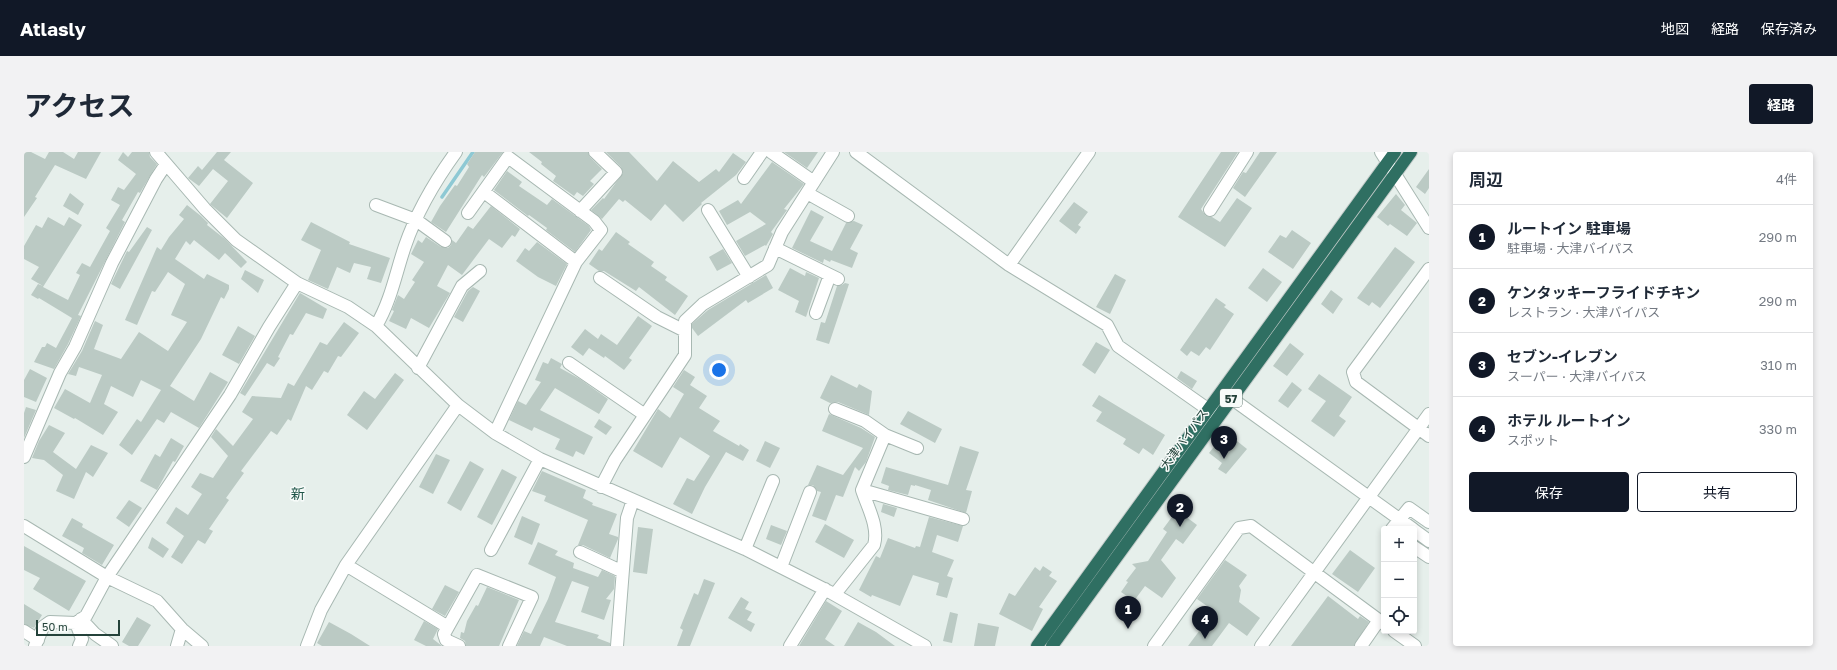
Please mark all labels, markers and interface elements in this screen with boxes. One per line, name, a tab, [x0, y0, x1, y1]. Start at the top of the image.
text: Atlasly	[20, 17, 86, 40]
text: 地図	[1661, 20, 1689, 37]
text: 経路	[1711, 20, 1739, 37]
text: 保存済み	[1761, 20, 1817, 37]
button: 経路	[1749, 84, 1813, 124]
text: アクセス	[24, 89, 135, 122]
text: 周辺	[1469, 169, 1503, 190]
text: 4件	[1776, 171, 1797, 187]
text: ルートイン 駐車場	[1507, 219, 1631, 237]
text: 1	[1479, 229, 1485, 245]
text: 290 m	[1759, 229, 1797, 245]
text: 駐車場 · 大津バイパス	[1507, 240, 1634, 256]
text: ケンタッキーフライドチキン	[1507, 283, 1700, 301]
text: 2	[1478, 293, 1486, 309]
text: 290 m	[1759, 293, 1797, 309]
text: レストラン · 大津バイパス	[1507, 304, 1660, 320]
text: セブン-イレブン	[1507, 347, 1618, 365]
text: 3	[1478, 357, 1486, 373]
text: 310 m	[1760, 357, 1797, 373]
your location	[709, 360, 729, 380]
text: スーパー · 大津バイパス	[1507, 368, 1647, 384]
road number: 57	[1220, 389, 1242, 407]
street label: 大津バイパス	[1157, 406, 1211, 472]
text: ホテル ルートイン	[1507, 411, 1631, 429]
text: 4	[1478, 421, 1486, 437]
text: 330 m	[1759, 421, 1797, 437]
pin: 3	[1211, 426, 1237, 459]
text: スポット	[1507, 432, 1559, 448]
button: 保存	[1469, 472, 1629, 512]
button: 共有	[1637, 472, 1797, 512]
district label: 新	[291, 485, 305, 502]
pin: 2	[1167, 494, 1193, 527]
map controls	[1381, 526, 1417, 634]
button: +	[1381, 526, 1417, 562]
button: −	[1381, 562, 1417, 598]
pin: 1	[1115, 596, 1141, 629]
button: locate	[1381, 598, 1417, 634]
pin: 4	[1192, 606, 1218, 639]
scale bar	[36, 618, 120, 637]
text: 50 m	[42, 620, 68, 633]

